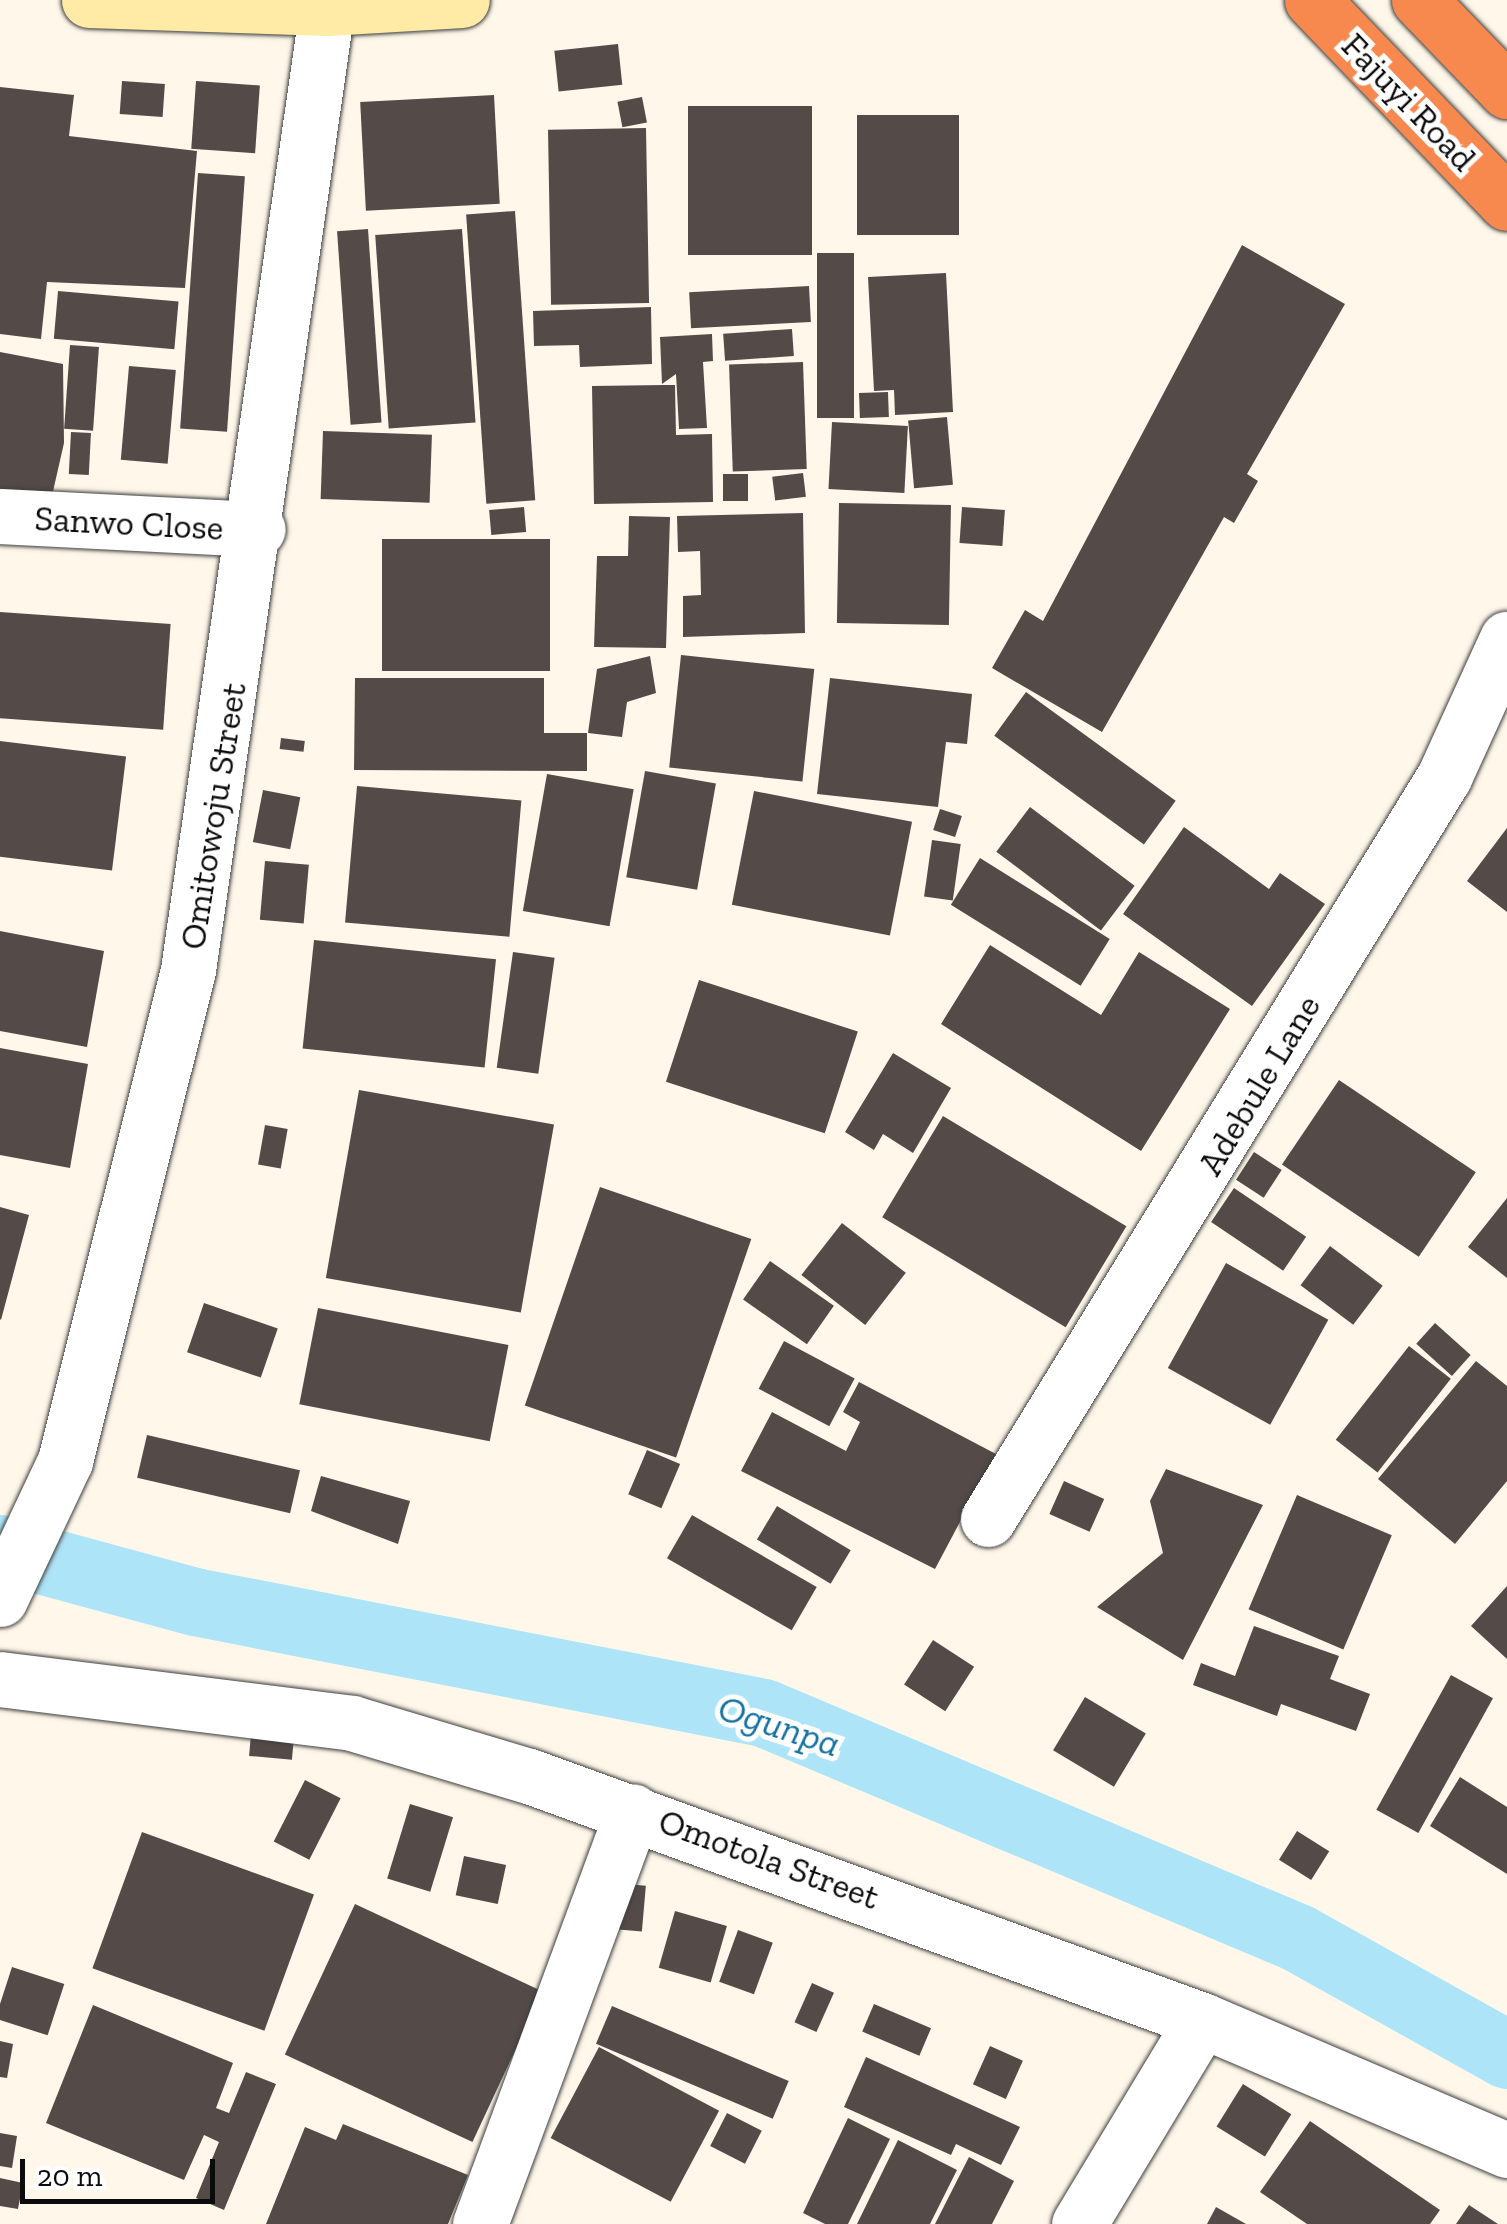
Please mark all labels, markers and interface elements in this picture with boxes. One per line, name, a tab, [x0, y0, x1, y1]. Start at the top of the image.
street label: Fajuyi Road	[1333, 25, 1485, 179]
street label: Sanwo Close	[34, 497, 224, 549]
street label: Omitowoju Street	[171, 680, 255, 952]
street label: Adebule Lane	[1189, 987, 1329, 1183]
water label: Ogunpa	[712, 1685, 846, 1767]
street label: Omotola Street	[653, 1800, 885, 1918]
scale bar	[25, 2139, 220, 2201]
text: 20 m	[37, 2158, 102, 2194]

